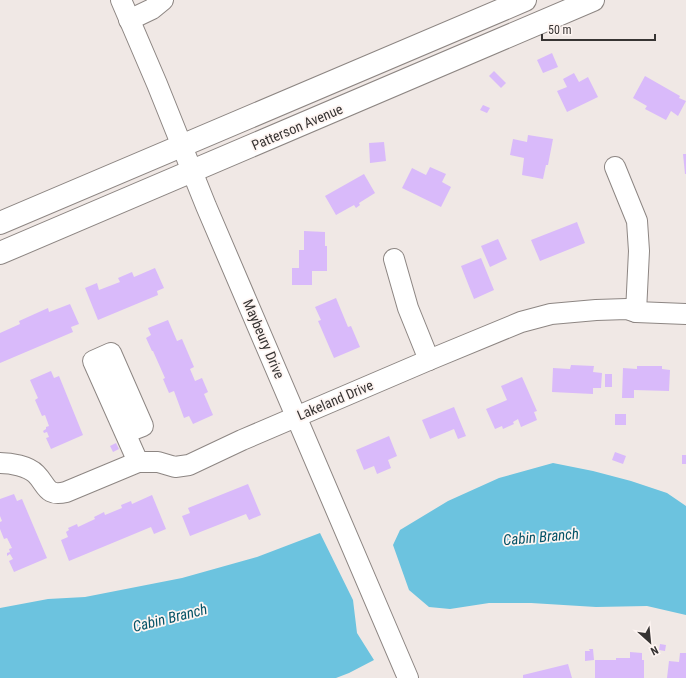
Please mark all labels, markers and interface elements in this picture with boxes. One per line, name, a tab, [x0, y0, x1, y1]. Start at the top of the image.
scale bar	[542, 16, 655, 42]
text: 50 m	[548, 23, 572, 37]
street label: Patterson Avenue	[249, 100, 345, 153]
street label: Maybeury Drive	[240, 297, 288, 381]
street label: Lakeland Drive	[295, 377, 376, 423]
water label: Cabin Branch	[502, 525, 580, 549]
water label: Cabin Branch	[131, 600, 209, 636]
north arrow	[630, 622, 670, 662]
text: N	[648, 643, 660, 658]

